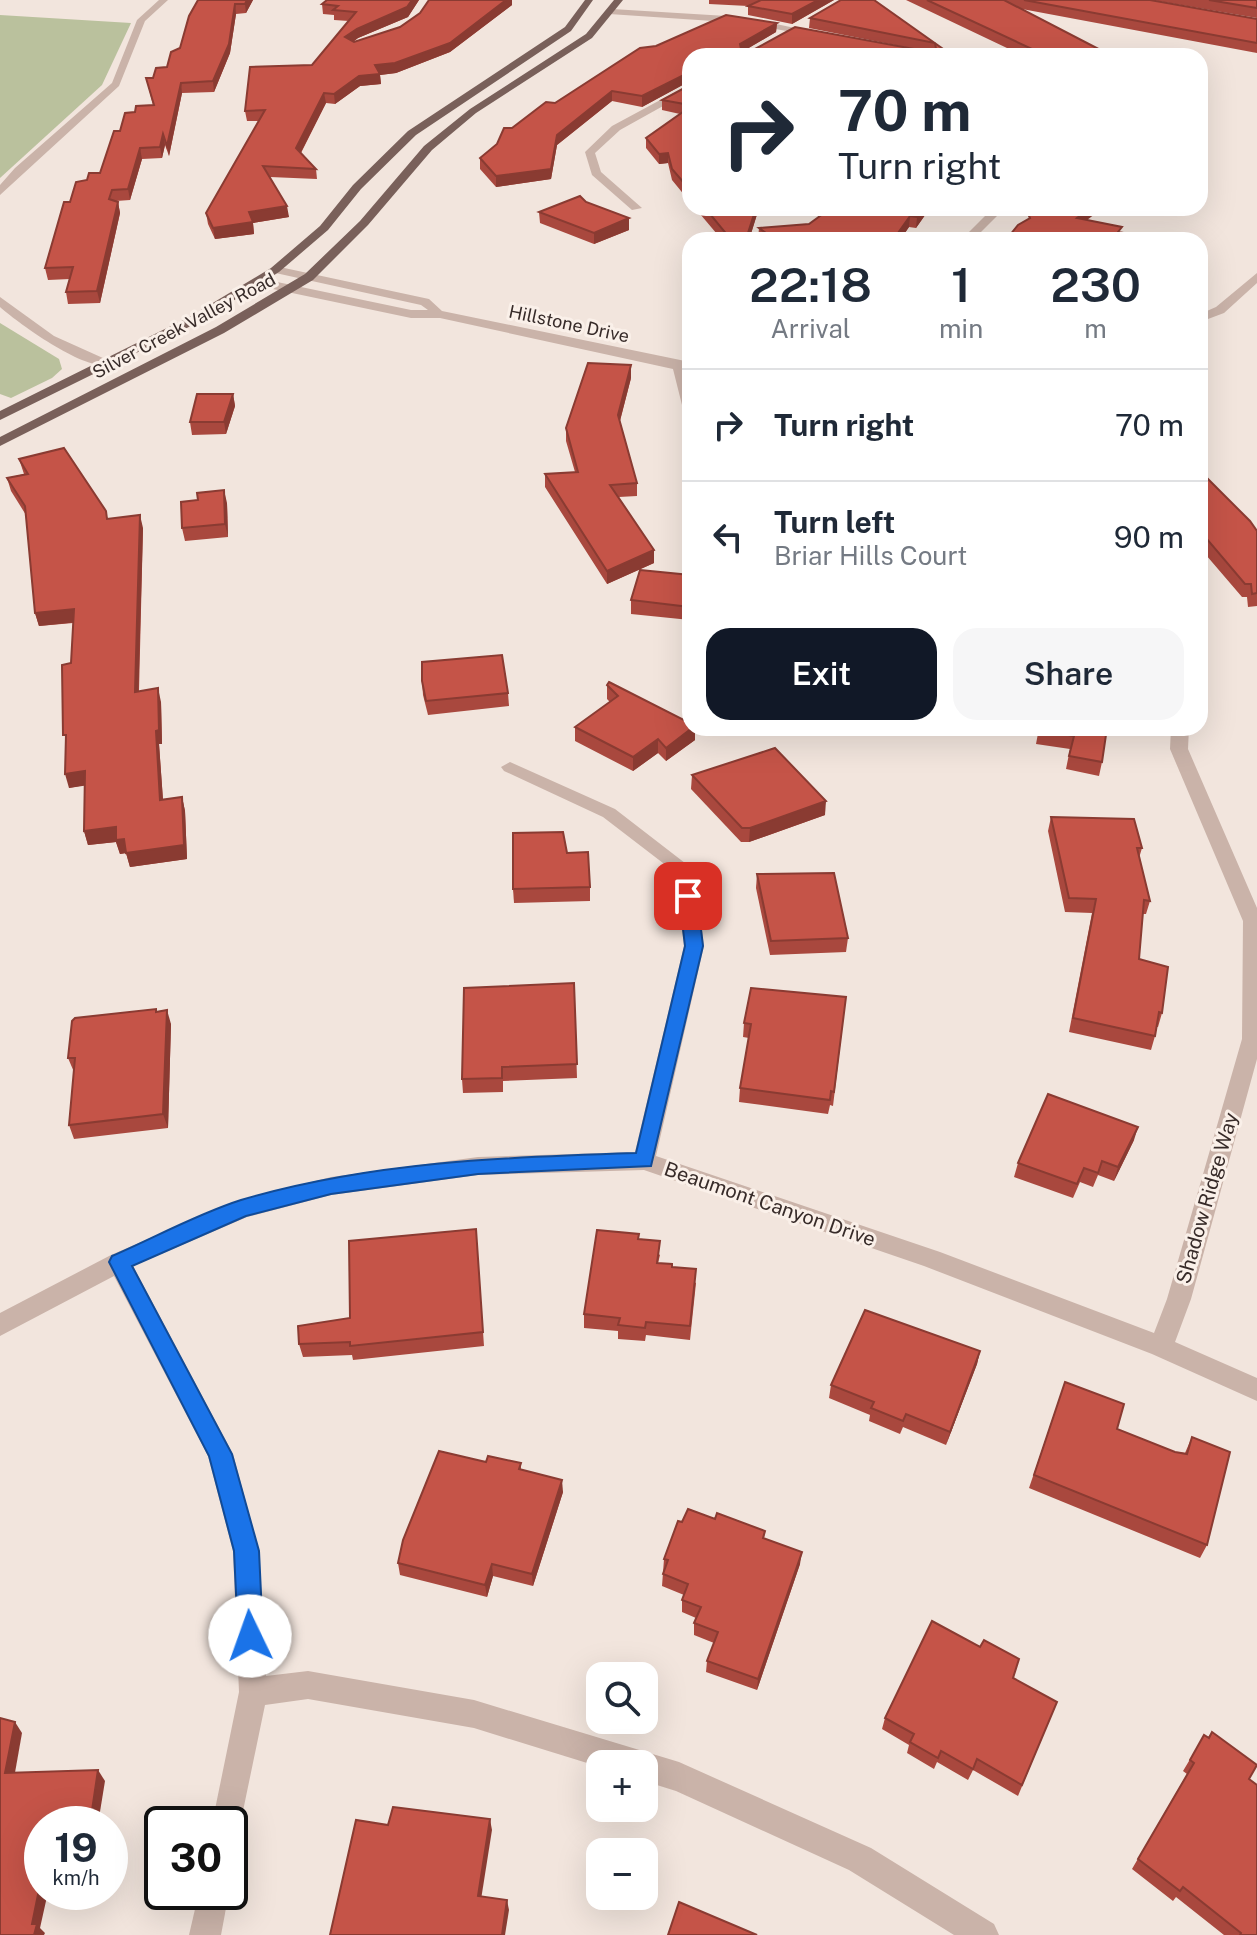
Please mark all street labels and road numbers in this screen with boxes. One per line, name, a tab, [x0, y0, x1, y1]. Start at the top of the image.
street label: Silver Creek Valley Road	[89, 268, 279, 383]
street label: Hillstone Drive	[507, 301, 631, 347]
street label: Shadow Ridge Way	[1171, 1109, 1243, 1286]
street label: Beaumont Canyon Drive	[661, 1157, 879, 1251]

